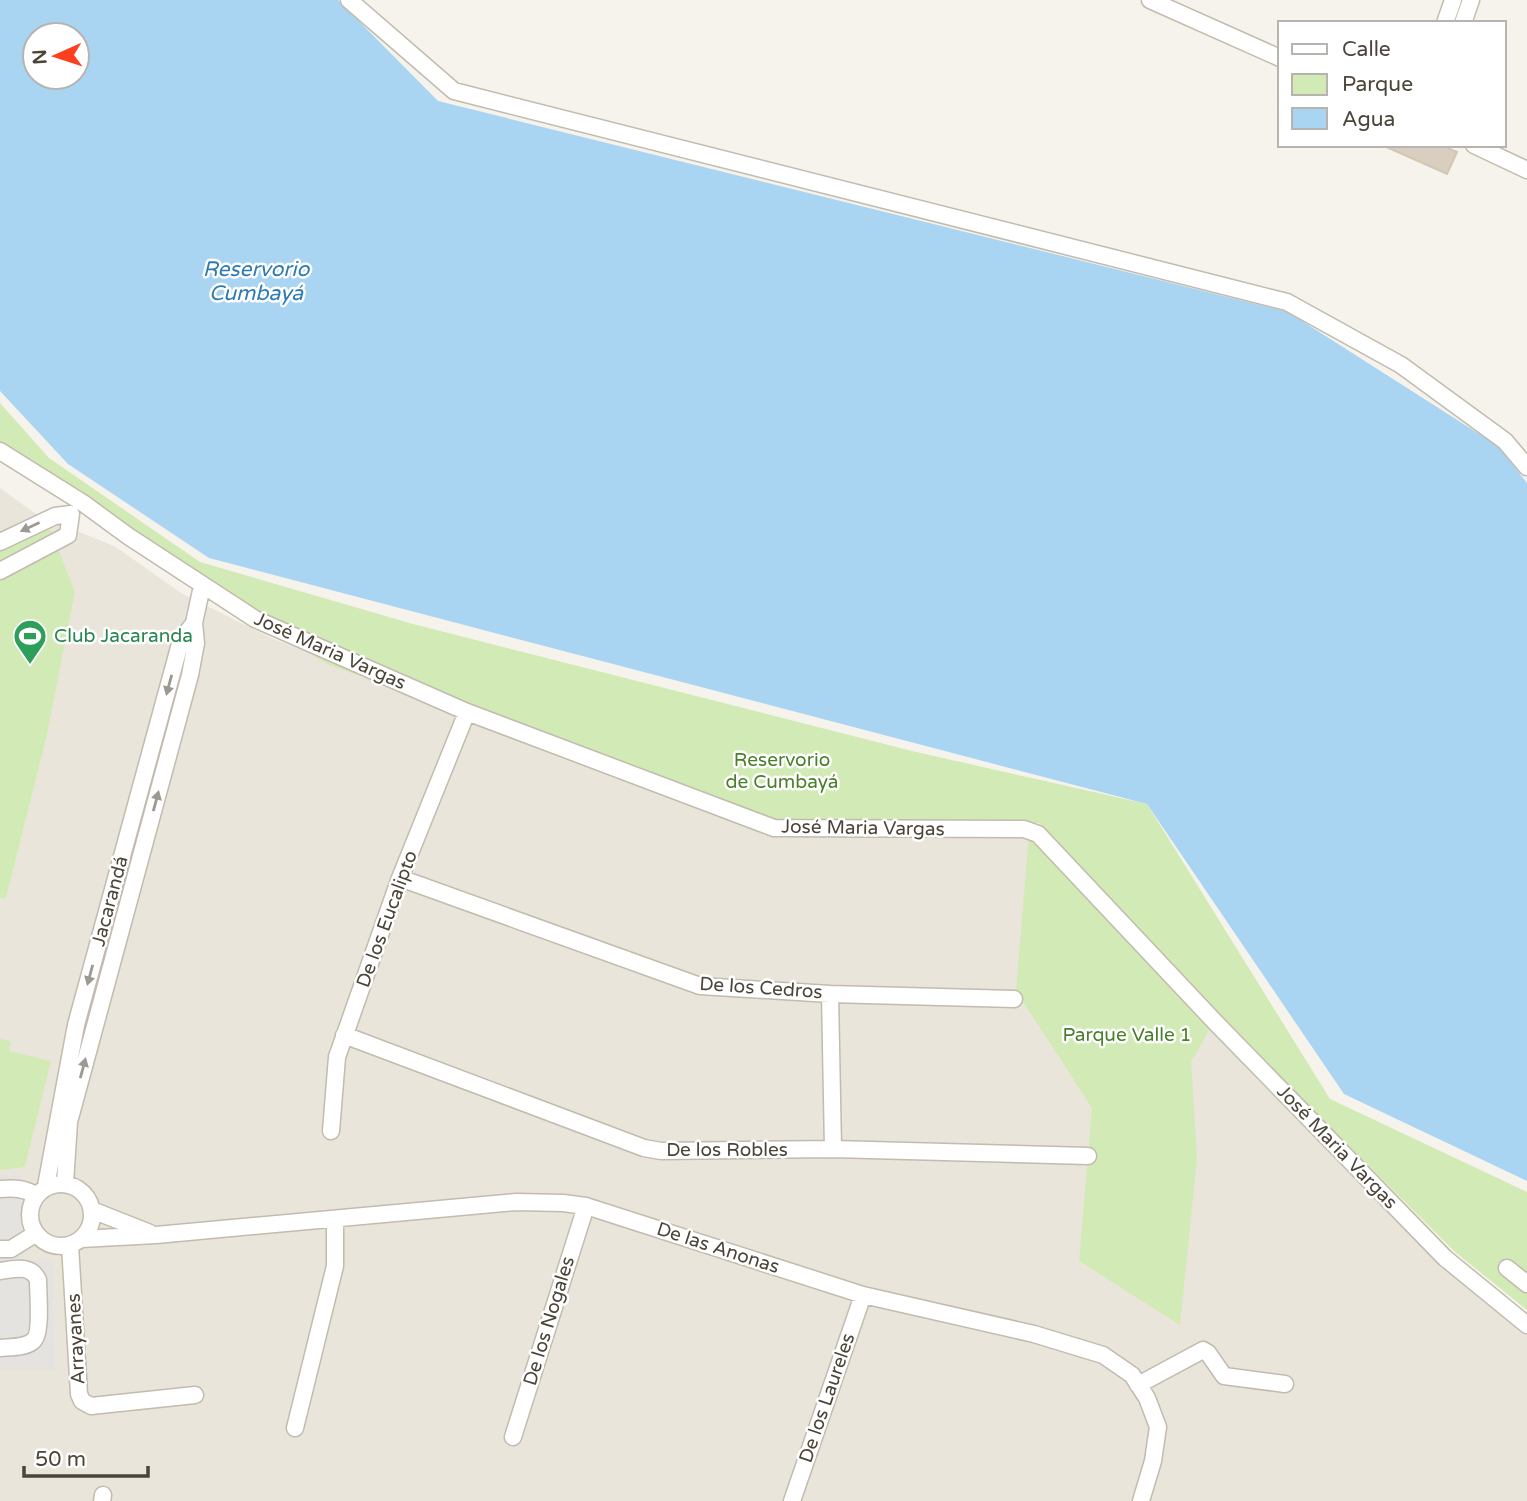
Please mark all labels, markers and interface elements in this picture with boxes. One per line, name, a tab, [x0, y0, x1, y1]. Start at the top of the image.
north arrow	[21, 21, 91, 91]
legend	[1278, 21, 1506, 147]
text: Calle	[1342, 37, 1391, 62]
text: N	[29, 49, 51, 65]
text: Parque	[1342, 72, 1413, 97]
text: Agua	[1342, 107, 1395, 132]
water label: Reservorio Cumbayá	[203, 257, 311, 306]
one-way arrow	[20, 522, 40, 533]
street label: José Maria Vargas	[251, 608, 409, 694]
sports icon: Club Jacaranda	[11, 617, 49, 666]
place label: Club Jacaranda	[54, 625, 193, 647]
one-way arrow	[163, 674, 174, 696]
park label: Reservorio de Cumbayá	[726, 749, 838, 793]
one-way arrow	[151, 790, 161, 811]
street label: José Maria Vargas	[781, 816, 945, 840]
street label: De los Eucalipto	[352, 847, 422, 991]
street label: Jacarandá	[87, 853, 133, 949]
one-way arrow	[84, 965, 94, 986]
street label: De los Cedros	[699, 973, 823, 1003]
park label: Parque Valle 1	[1062, 1024, 1192, 1046]
one-way arrow	[78, 1057, 89, 1079]
street label: José Maria Vargas	[1272, 1081, 1402, 1213]
street label: De los Robles	[666, 1139, 788, 1161]
street label: De las Anonas	[654, 1218, 782, 1278]
street label: De los Nogales	[519, 1254, 579, 1388]
street label: Arrayanes	[63, 1293, 89, 1385]
street label: De los Laureles	[795, 1330, 859, 1466]
scale bar	[24, 1434, 149, 1478]
text: 50 m	[35, 1447, 86, 1472]

